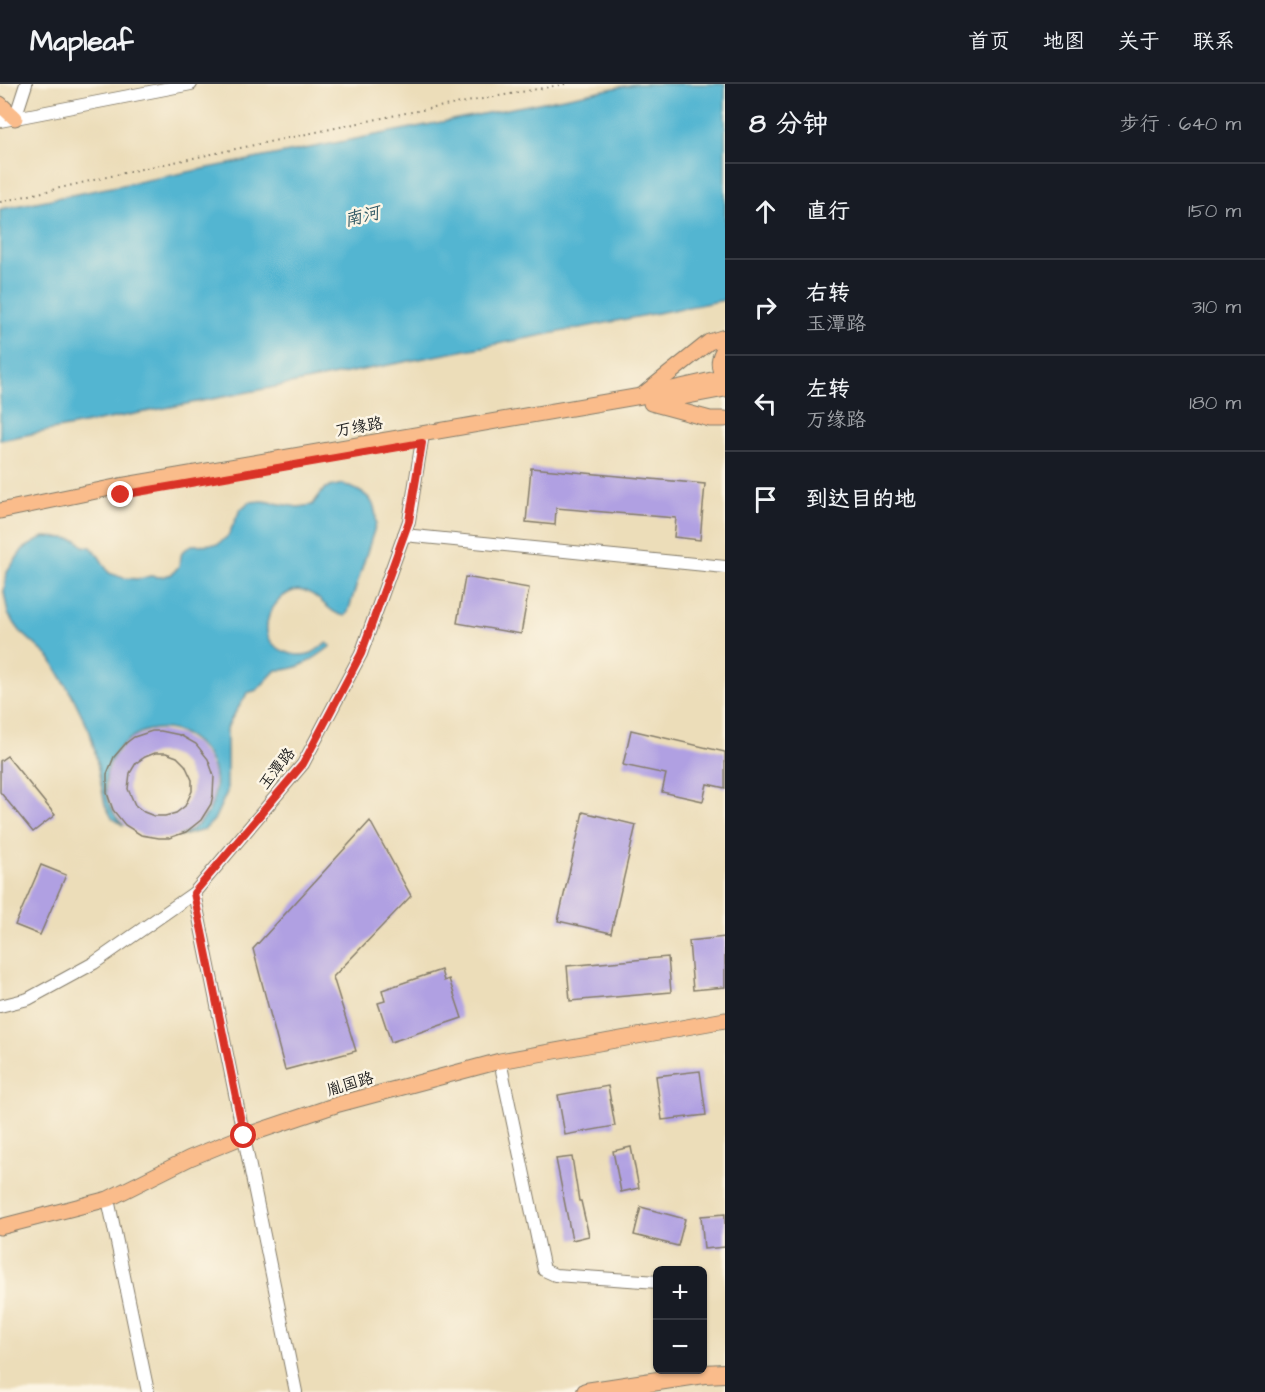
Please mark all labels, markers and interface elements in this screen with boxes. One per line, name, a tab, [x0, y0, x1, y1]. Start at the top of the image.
text: Mapleaf	[30, 22, 133, 61]
text: 首页	[968, 27, 1010, 56]
text: 地图	[1043, 27, 1085, 56]
text: 关于	[1118, 27, 1160, 56]
text: 联系	[1193, 27, 1235, 56]
text: 8 分钟	[749, 106, 828, 142]
text: 步行 · 640 m	[1120, 110, 1241, 138]
icon: ahead	[749, 195, 782, 228]
text: 直行	[806, 196, 850, 227]
text: 150 m	[1188, 197, 1241, 225]
water label: 南河	[342, 200, 385, 233]
text: 右转	[806, 278, 850, 309]
icon: right	[749, 291, 782, 324]
text: 310 m	[1192, 293, 1241, 321]
text: 玉潭路	[806, 310, 866, 338]
text: 左转	[806, 374, 850, 405]
icon: left	[749, 387, 782, 420]
text: 180 m	[1189, 389, 1241, 417]
text: 万缘路	[806, 406, 866, 434]
street label: 万缘路	[334, 412, 385, 442]
route end	[107, 481, 133, 507]
icon: arrive	[749, 483, 782, 516]
text: 到达目的地	[806, 484, 916, 515]
street label: 玉潭路	[253, 743, 300, 794]
street label: 胤国路	[324, 1067, 376, 1101]
route start	[230, 1122, 256, 1148]
map controls	[653, 1266, 707, 1374]
button: +	[653, 1266, 707, 1320]
button: −	[653, 1320, 707, 1374]

